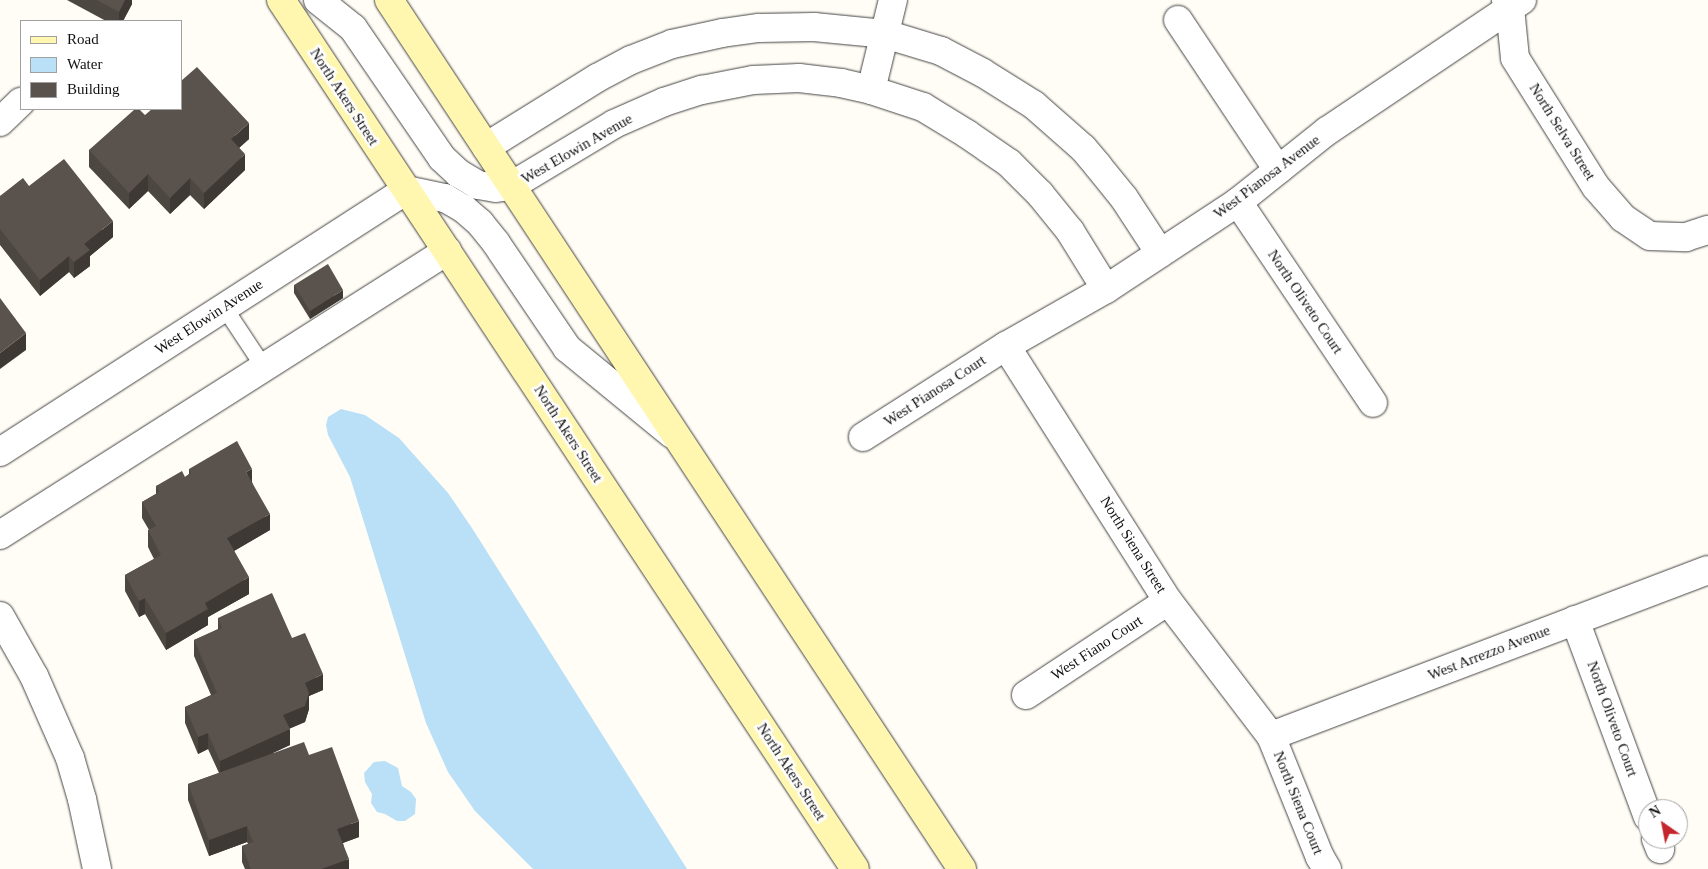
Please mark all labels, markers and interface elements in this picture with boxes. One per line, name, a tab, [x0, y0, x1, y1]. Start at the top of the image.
legend	[20, 20, 182, 110]
text: Road	[67, 31, 99, 47]
street label: North Akers Street	[306, 45, 382, 149]
text: Water	[67, 56, 102, 72]
street label: North Selva Street	[1525, 80, 1599, 184]
text: Building	[67, 81, 120, 97]
street label: West Elowin Avenue	[518, 110, 636, 188]
street label: West Pianosa Avenue	[1210, 131, 1324, 223]
street label: North Oliveto Court	[1264, 247, 1346, 357]
street label: West Elowin Avenue	[151, 275, 267, 359]
street label: West Pianosa Court	[881, 351, 989, 431]
street label: North Akers Street	[530, 382, 606, 486]
street label: North Siena Street	[1096, 493, 1170, 597]
street label: West Fiano Court	[1048, 612, 1146, 684]
street label: West Arrezzo Avenue	[1425, 621, 1553, 685]
street label: North Oliveto Court	[1583, 659, 1641, 779]
street label: North Akers Street	[753, 720, 829, 824]
street label: North Siena Court	[1269, 749, 1327, 857]
north arrow	[1638, 799, 1688, 849]
text: N	[1647, 803, 1663, 821]

